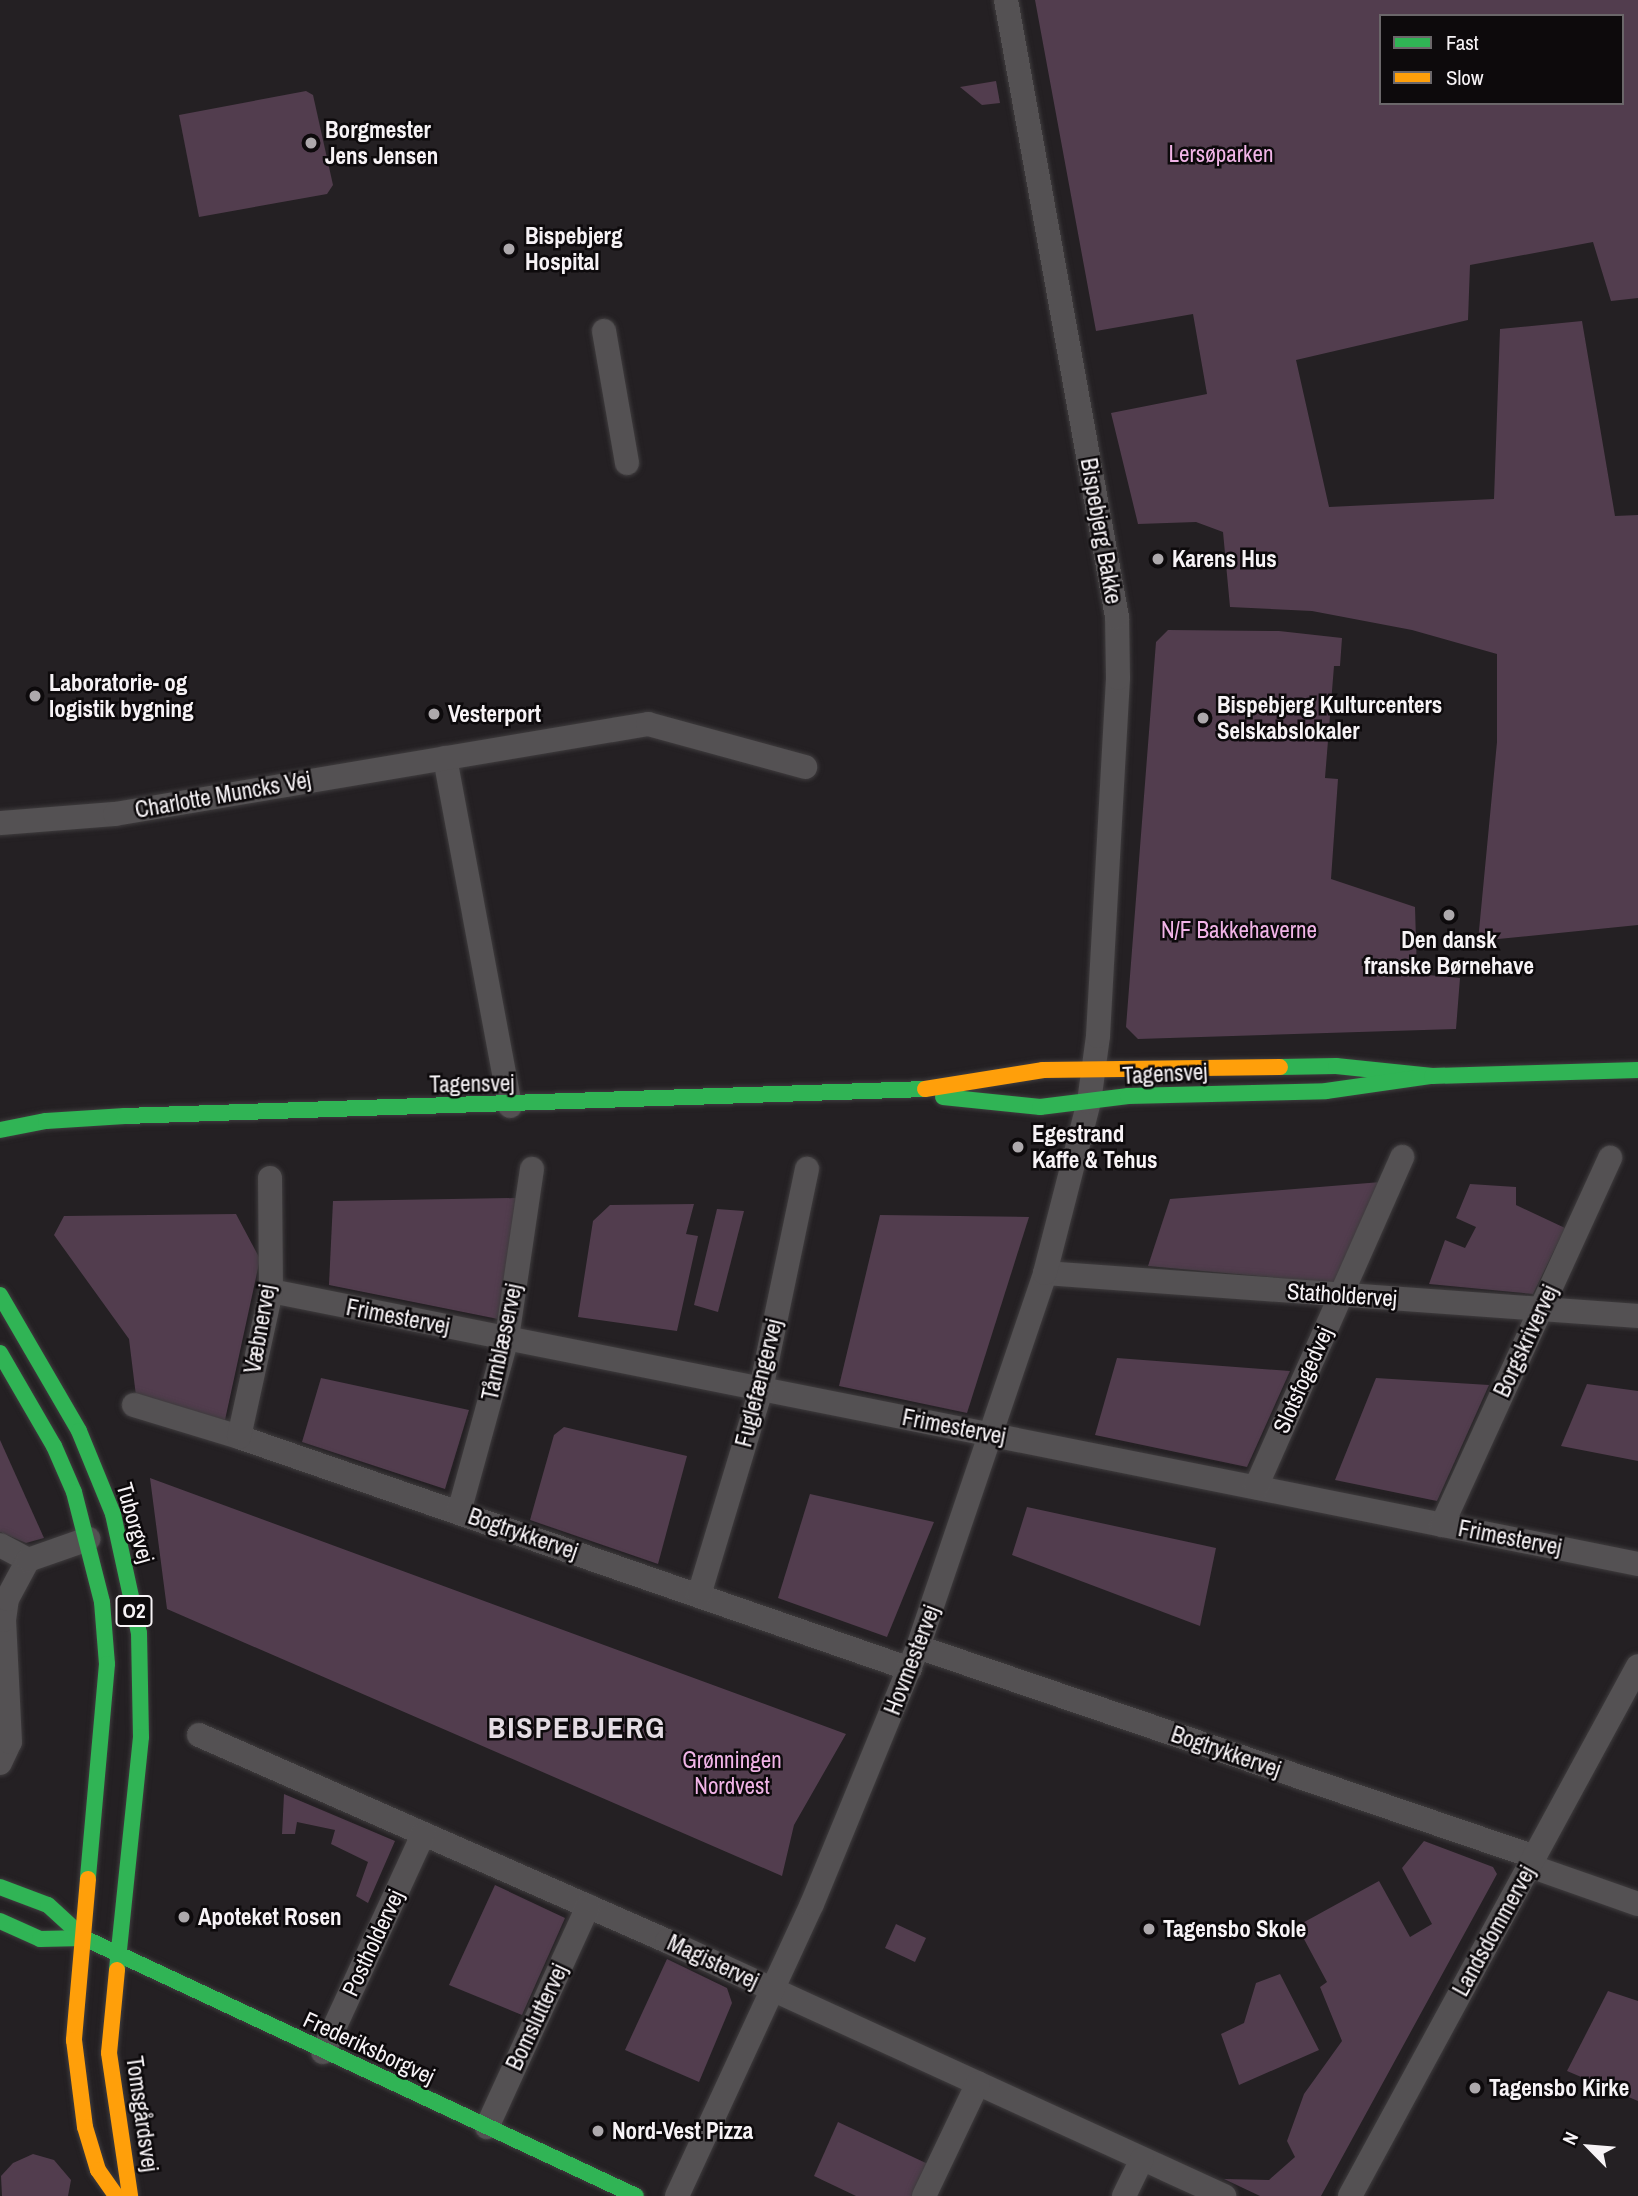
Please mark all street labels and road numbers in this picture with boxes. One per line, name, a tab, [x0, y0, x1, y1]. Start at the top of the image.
street label: Bispebjerg Bakke	[1075, 456, 1127, 606]
street label: Charlotte Muncks Vej	[133, 766, 313, 824]
street label: Tagensvej	[1122, 1058, 1208, 1090]
street label: Tagensvej	[429, 1069, 515, 1099]
street label: Statholdervej	[1286, 1277, 1398, 1313]
street label: Tårnblæservej	[476, 1281, 528, 1403]
street label: Borgskrivervej	[1488, 1281, 1564, 1401]
street label: Væbnervej	[239, 1282, 281, 1376]
street label: Frimestervej	[344, 1293, 452, 1341]
street label: Fuglefængervej	[730, 1316, 788, 1450]
street label: Slotsfogedvej	[1267, 1323, 1339, 1437]
street label: Frimestervej	[900, 1403, 1008, 1451]
street label: Tuborgvej	[110, 1480, 160, 1566]
street label: Bogtrykkervej	[464, 1502, 582, 1566]
street label: Frimestervej	[1456, 1514, 1564, 1562]
road number: O2	[115, 1594, 153, 1628]
street label: Hovmestervej	[878, 1601, 946, 1719]
street label: Bogtrykkervej	[1167, 1720, 1285, 1784]
street label: Landsdommervej	[1447, 1861, 1541, 2001]
street label: Postholdervej	[336, 1885, 410, 2001]
street label: Magistervej	[663, 1929, 763, 1995]
street label: Bomsluttervej	[500, 1959, 574, 2075]
street label: Frederiksborgvej	[299, 2006, 439, 2090]
street label: Tomsgårdsvej	[120, 2054, 164, 2174]

